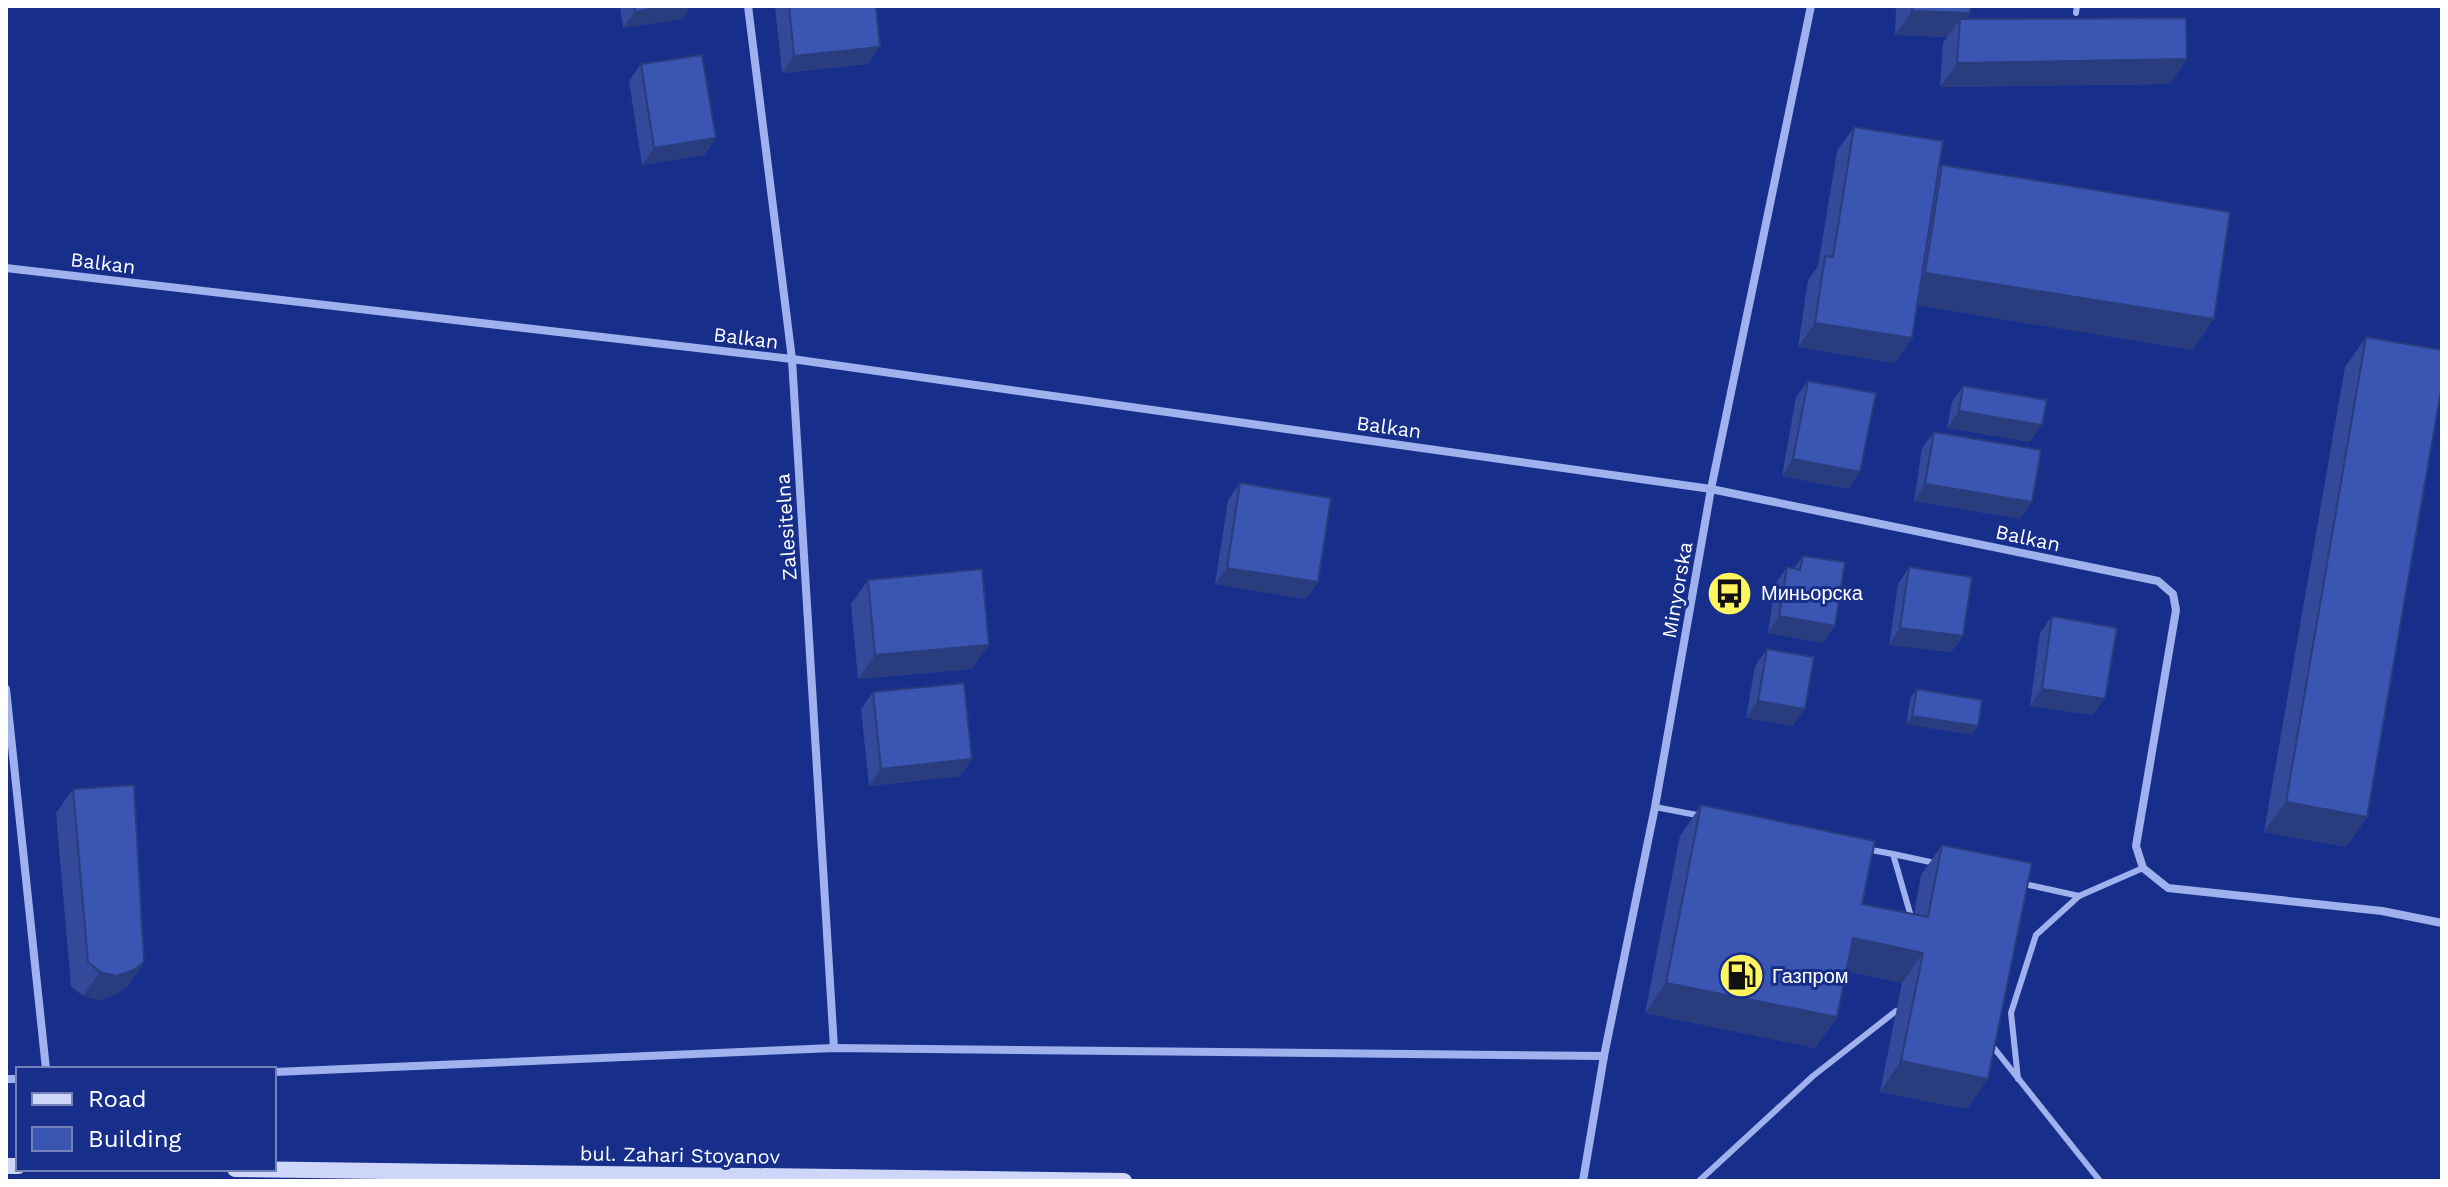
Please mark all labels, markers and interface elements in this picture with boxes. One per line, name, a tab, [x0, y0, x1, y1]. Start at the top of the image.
street label: Balkan	[69, 247, 137, 279]
street label: Balkan	[712, 322, 780, 354]
street label: Balkan	[1355, 411, 1423, 443]
street label: Zalesitelna	[770, 473, 802, 581]
street label: Balkan	[1994, 519, 2062, 557]
street label: Minyorska	[1657, 540, 1697, 640]
bus stop icon: Миньорска	[1706, 569, 1754, 617]
place label: Миньорска	[1761, 581, 1864, 605]
fuel station icon: Газпром	[1717, 952, 1765, 1000]
place label: Газпром	[1772, 964, 1849, 988]
legend	[16, 1067, 276, 1171]
text: Road	[88, 1085, 147, 1113]
text: Building	[88, 1125, 181, 1153]
street label: bul. Zahari Stoyanov	[580, 1141, 781, 1169]

